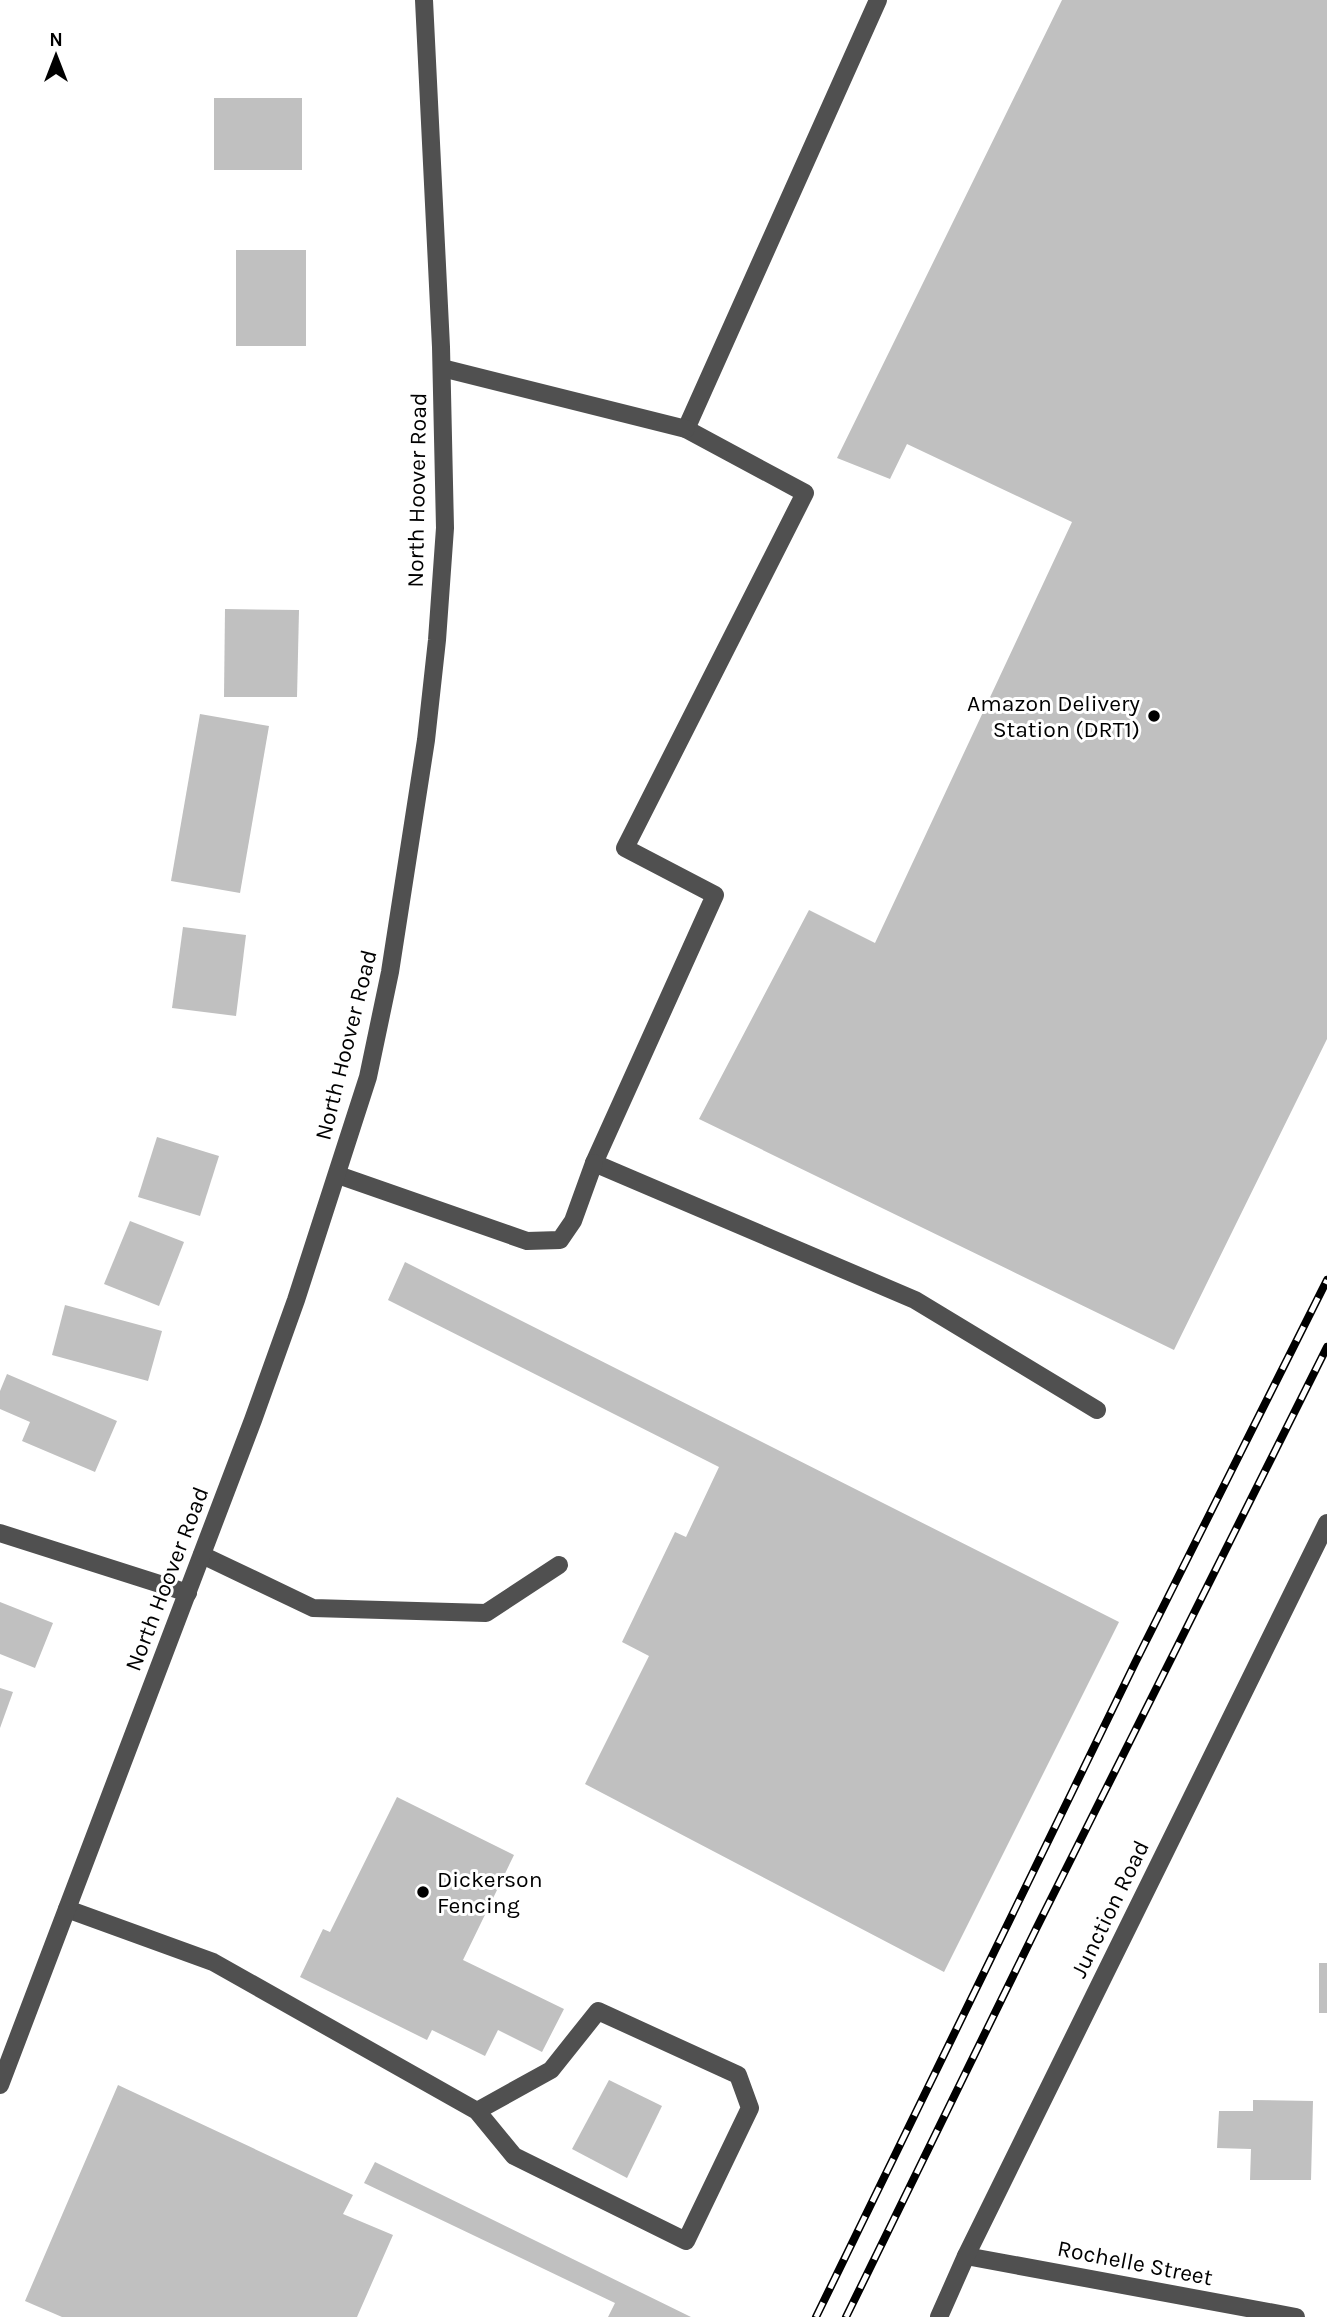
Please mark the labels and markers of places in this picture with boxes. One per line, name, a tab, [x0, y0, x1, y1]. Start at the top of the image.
place label: Amazon Delivery Station (DRT1)	[967, 690, 1140, 743]
marker: Amazon Delivery Station (DRT1)	[1146, 708, 1162, 724]
place label: Dickerson Fencing	[437, 1866, 543, 1919]
marker: Dickerson Fencing	[415, 1884, 431, 1900]

